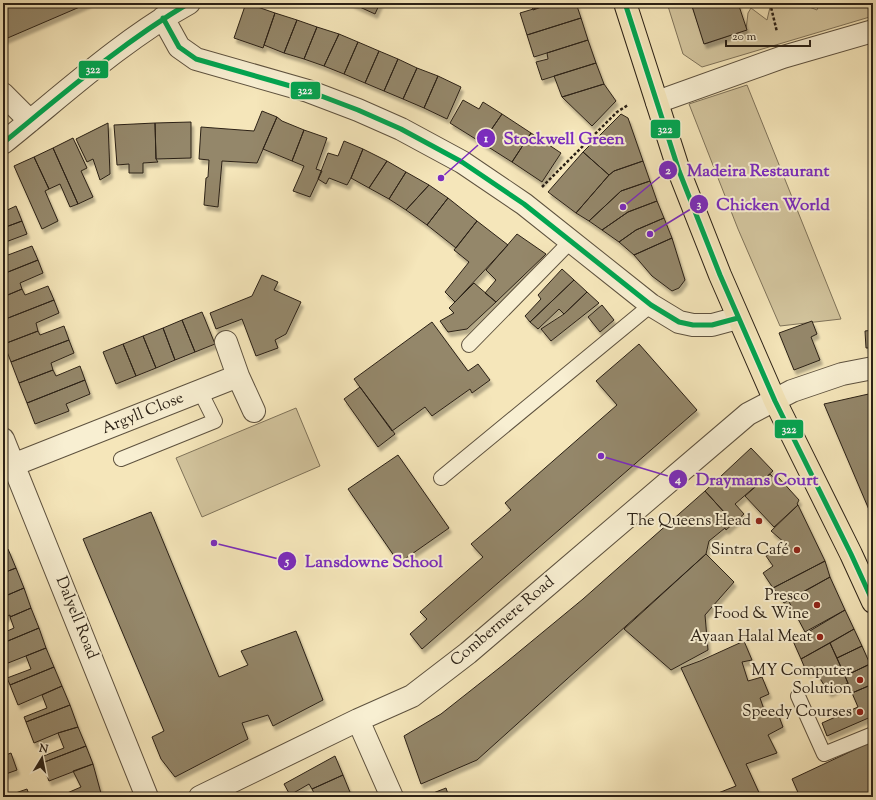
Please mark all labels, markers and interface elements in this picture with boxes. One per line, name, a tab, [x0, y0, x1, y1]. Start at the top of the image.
scale bar	[726, 22, 810, 48]
text: 20 m	[732, 28, 757, 46]
line badge: 322	[78, 60, 109, 79]
text: 322	[86, 62, 101, 78]
line badge: 322	[290, 81, 321, 100]
text: 322	[298, 83, 313, 99]
line badge: 322	[650, 119, 681, 139]
text: 322	[658, 122, 673, 138]
callout: Stockwell Green	[476, 123, 633, 152]
text: Stockwell Green	[503, 128, 626, 152]
text: 1	[483, 130, 489, 148]
callout: Madeira Restaurant	[658, 156, 837, 185]
text: Madeira Restaurant	[687, 160, 829, 184]
text: 2	[665, 162, 671, 180]
callout: Chicken World	[689, 189, 838, 218]
text: Chicken World	[716, 194, 830, 218]
text: 3	[697, 196, 702, 214]
street label: Argyll Close	[99, 387, 187, 441]
line badge: 322	[774, 419, 804, 439]
text: 322	[782, 422, 797, 438]
callout: Draymans Court	[668, 465, 827, 494]
text: Draymans Court	[696, 469, 819, 493]
text: 4	[674, 471, 681, 489]
place label: The Queens Head	[627, 510, 751, 533]
marker: The Queens Head	[754, 516, 764, 526]
place label: Sintra Café	[711, 539, 789, 562]
marker: Sintra Café	[792, 545, 802, 555]
callout: Lansdowne School	[277, 546, 451, 575]
text: Lansdowne School	[305, 551, 443, 575]
text: 5	[284, 553, 290, 571]
street label: Combermere Road	[446, 571, 560, 673]
street label: Dalyell Road	[49, 573, 103, 663]
place label: Presco Food & Wine	[714, 585, 809, 626]
marker: Presco Food & Wine	[812, 600, 822, 610]
place label: Ayaan Halal Meat	[690, 626, 813, 649]
marker: Ayaan Halal Meat	[815, 632, 825, 642]
place label: MY Computer Solution	[751, 660, 853, 701]
marker: MY Computer Solution	[855, 675, 865, 685]
place label: Speedy Courses	[742, 701, 852, 724]
marker: Speedy Courses	[855, 707, 865, 717]
north arrow	[22, 738, 62, 778]
text: N	[37, 740, 49, 758]

